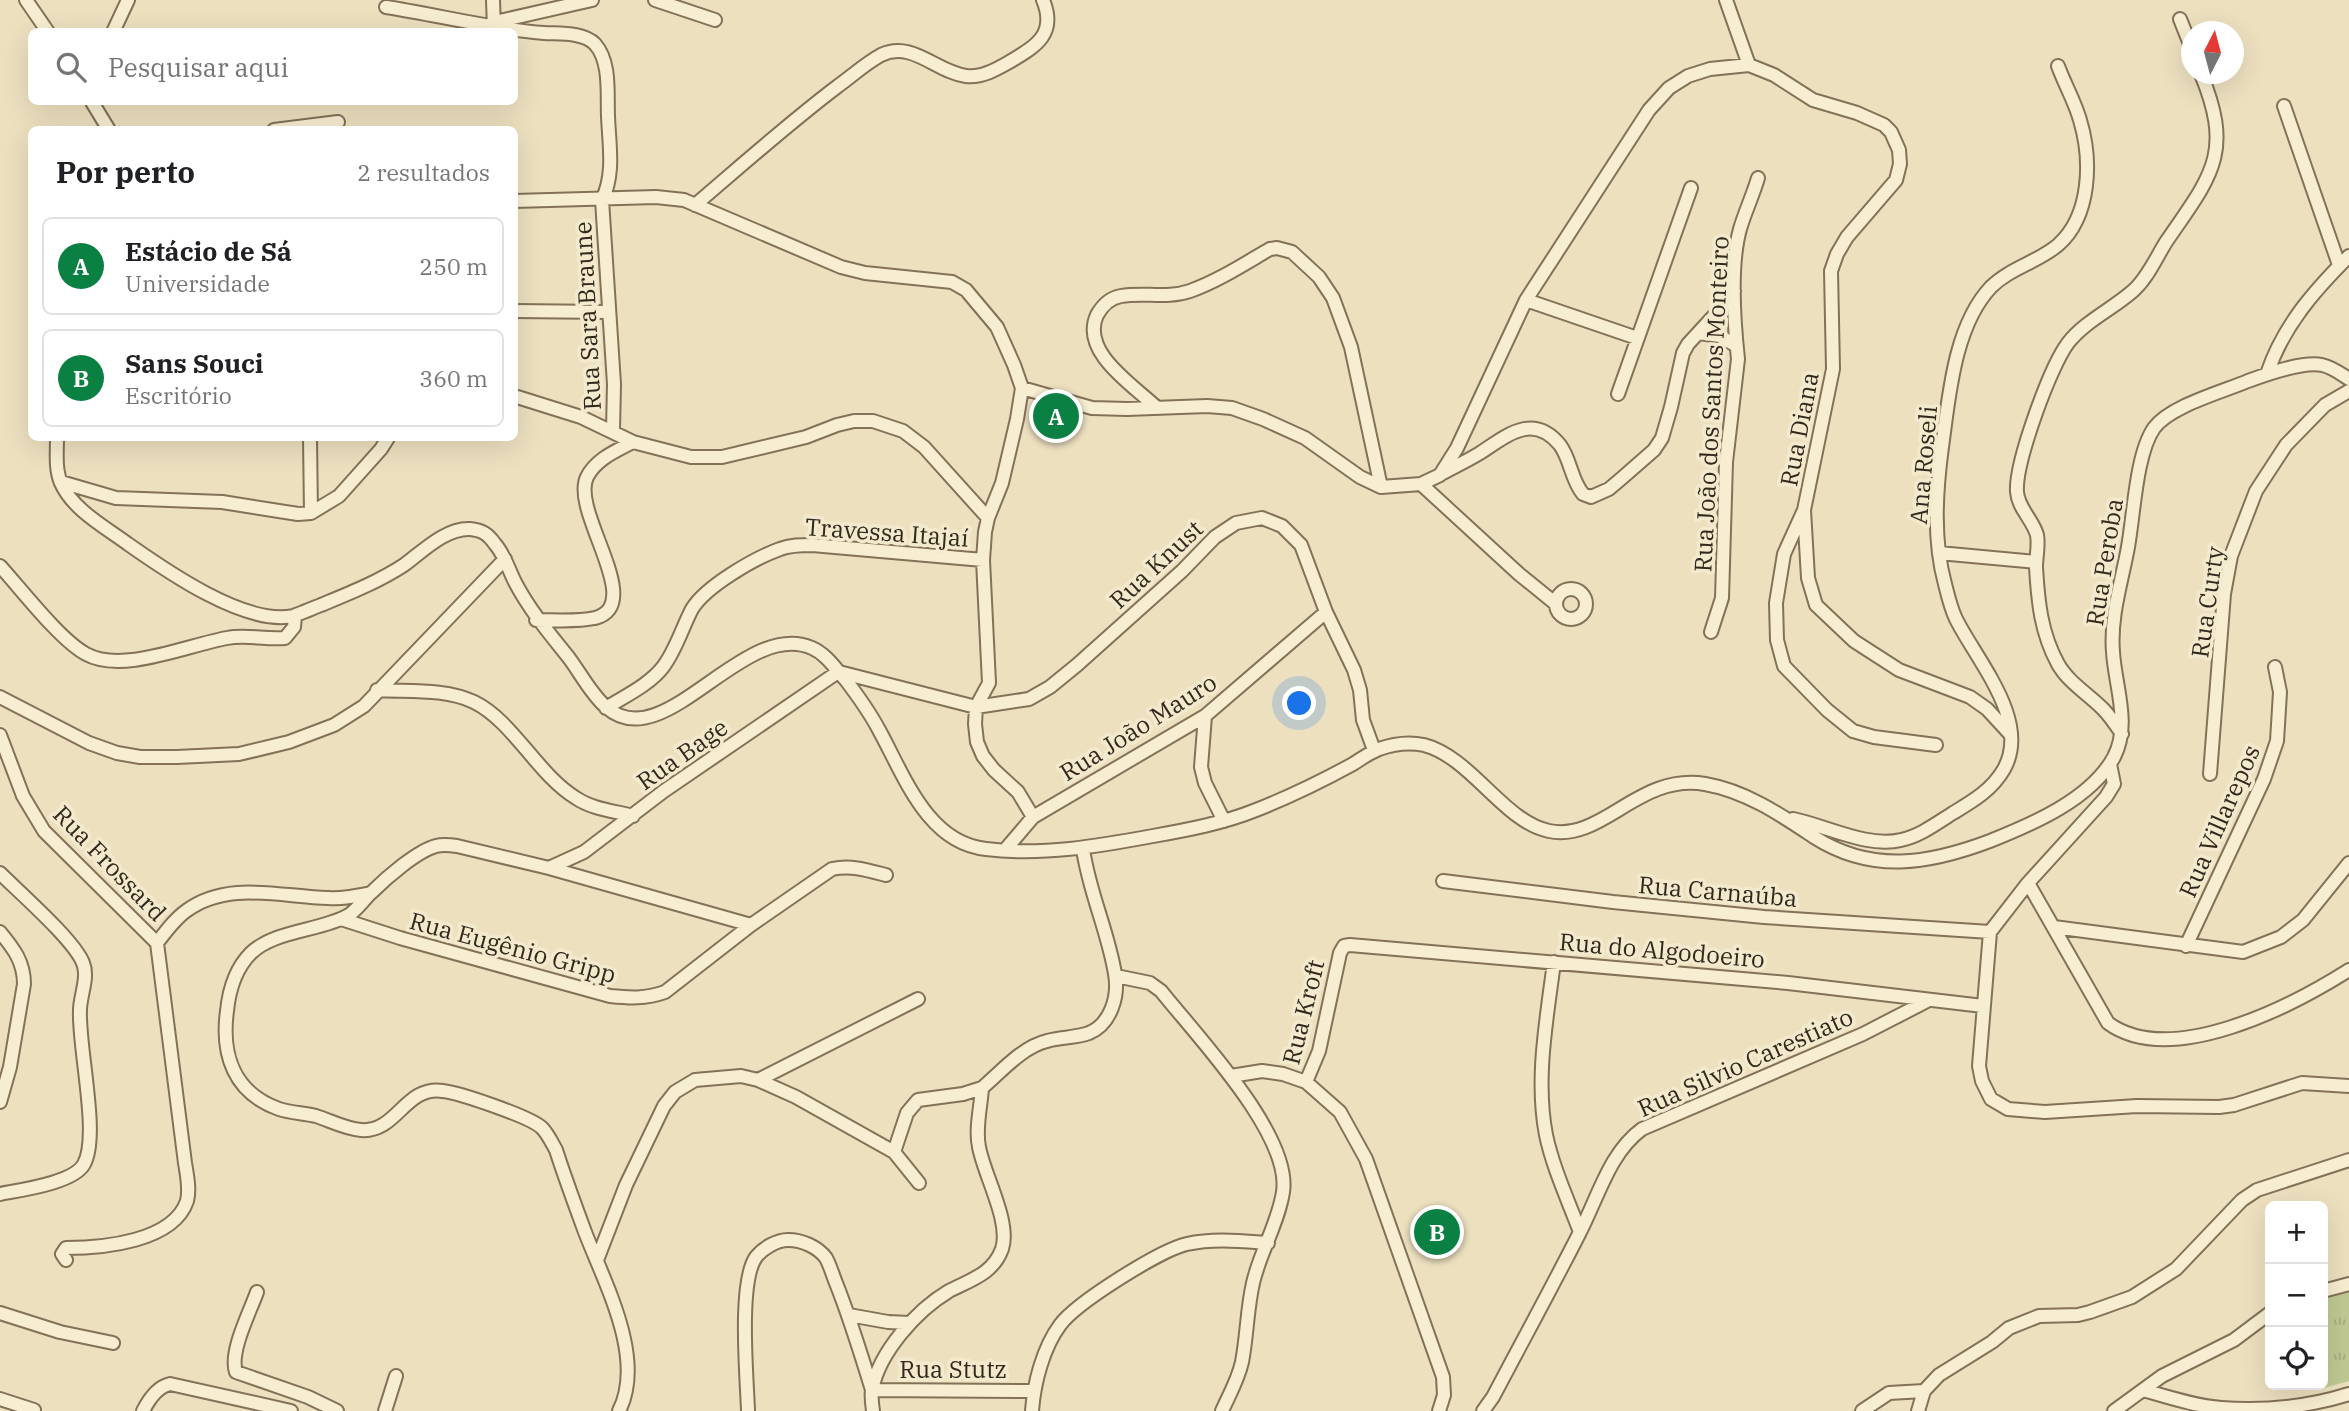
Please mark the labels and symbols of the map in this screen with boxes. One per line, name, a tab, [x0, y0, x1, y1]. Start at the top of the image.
north arrow	[2181, 21, 2244, 84]
street label: Rua Sara Braune	[566, 221, 608, 411]
street label: Rua João dos Santos Monteiro	[1686, 235, 1736, 573]
street label: Rua Diana	[1772, 369, 1826, 489]
pin: A	[1033, 390, 1079, 442]
street label: Ana Roseli	[1902, 404, 1944, 526]
street label: Rua Peroba	[2078, 496, 2130, 628]
street label: Travessa Itajaí	[804, 510, 970, 554]
street label: Rua Knust	[1102, 513, 1210, 615]
street label: Rua Curty	[2183, 544, 2231, 660]
street label: Rua João Mauro	[1054, 666, 1222, 788]
your location	[1282, 686, 1316, 720]
street label: Rua Bage	[630, 711, 734, 797]
street label: Rua Villarepos	[2171, 740, 2267, 902]
street label: Rua Frossard	[46, 798, 174, 928]
street label: Rua Carnaúba	[1637, 868, 1799, 914]
street label: Rua Eugênio Gripp	[406, 904, 620, 990]
street label: Rua do Algodoeiro	[1558, 925, 1766, 975]
street label: Rua Kroft	[1275, 956, 1331, 1068]
street label: Rua Silvio Carestiato	[1632, 1000, 1858, 1124]
pin: B	[1414, 1206, 1460, 1258]
street label: Rua Stutz	[899, 1353, 1007, 1385]

